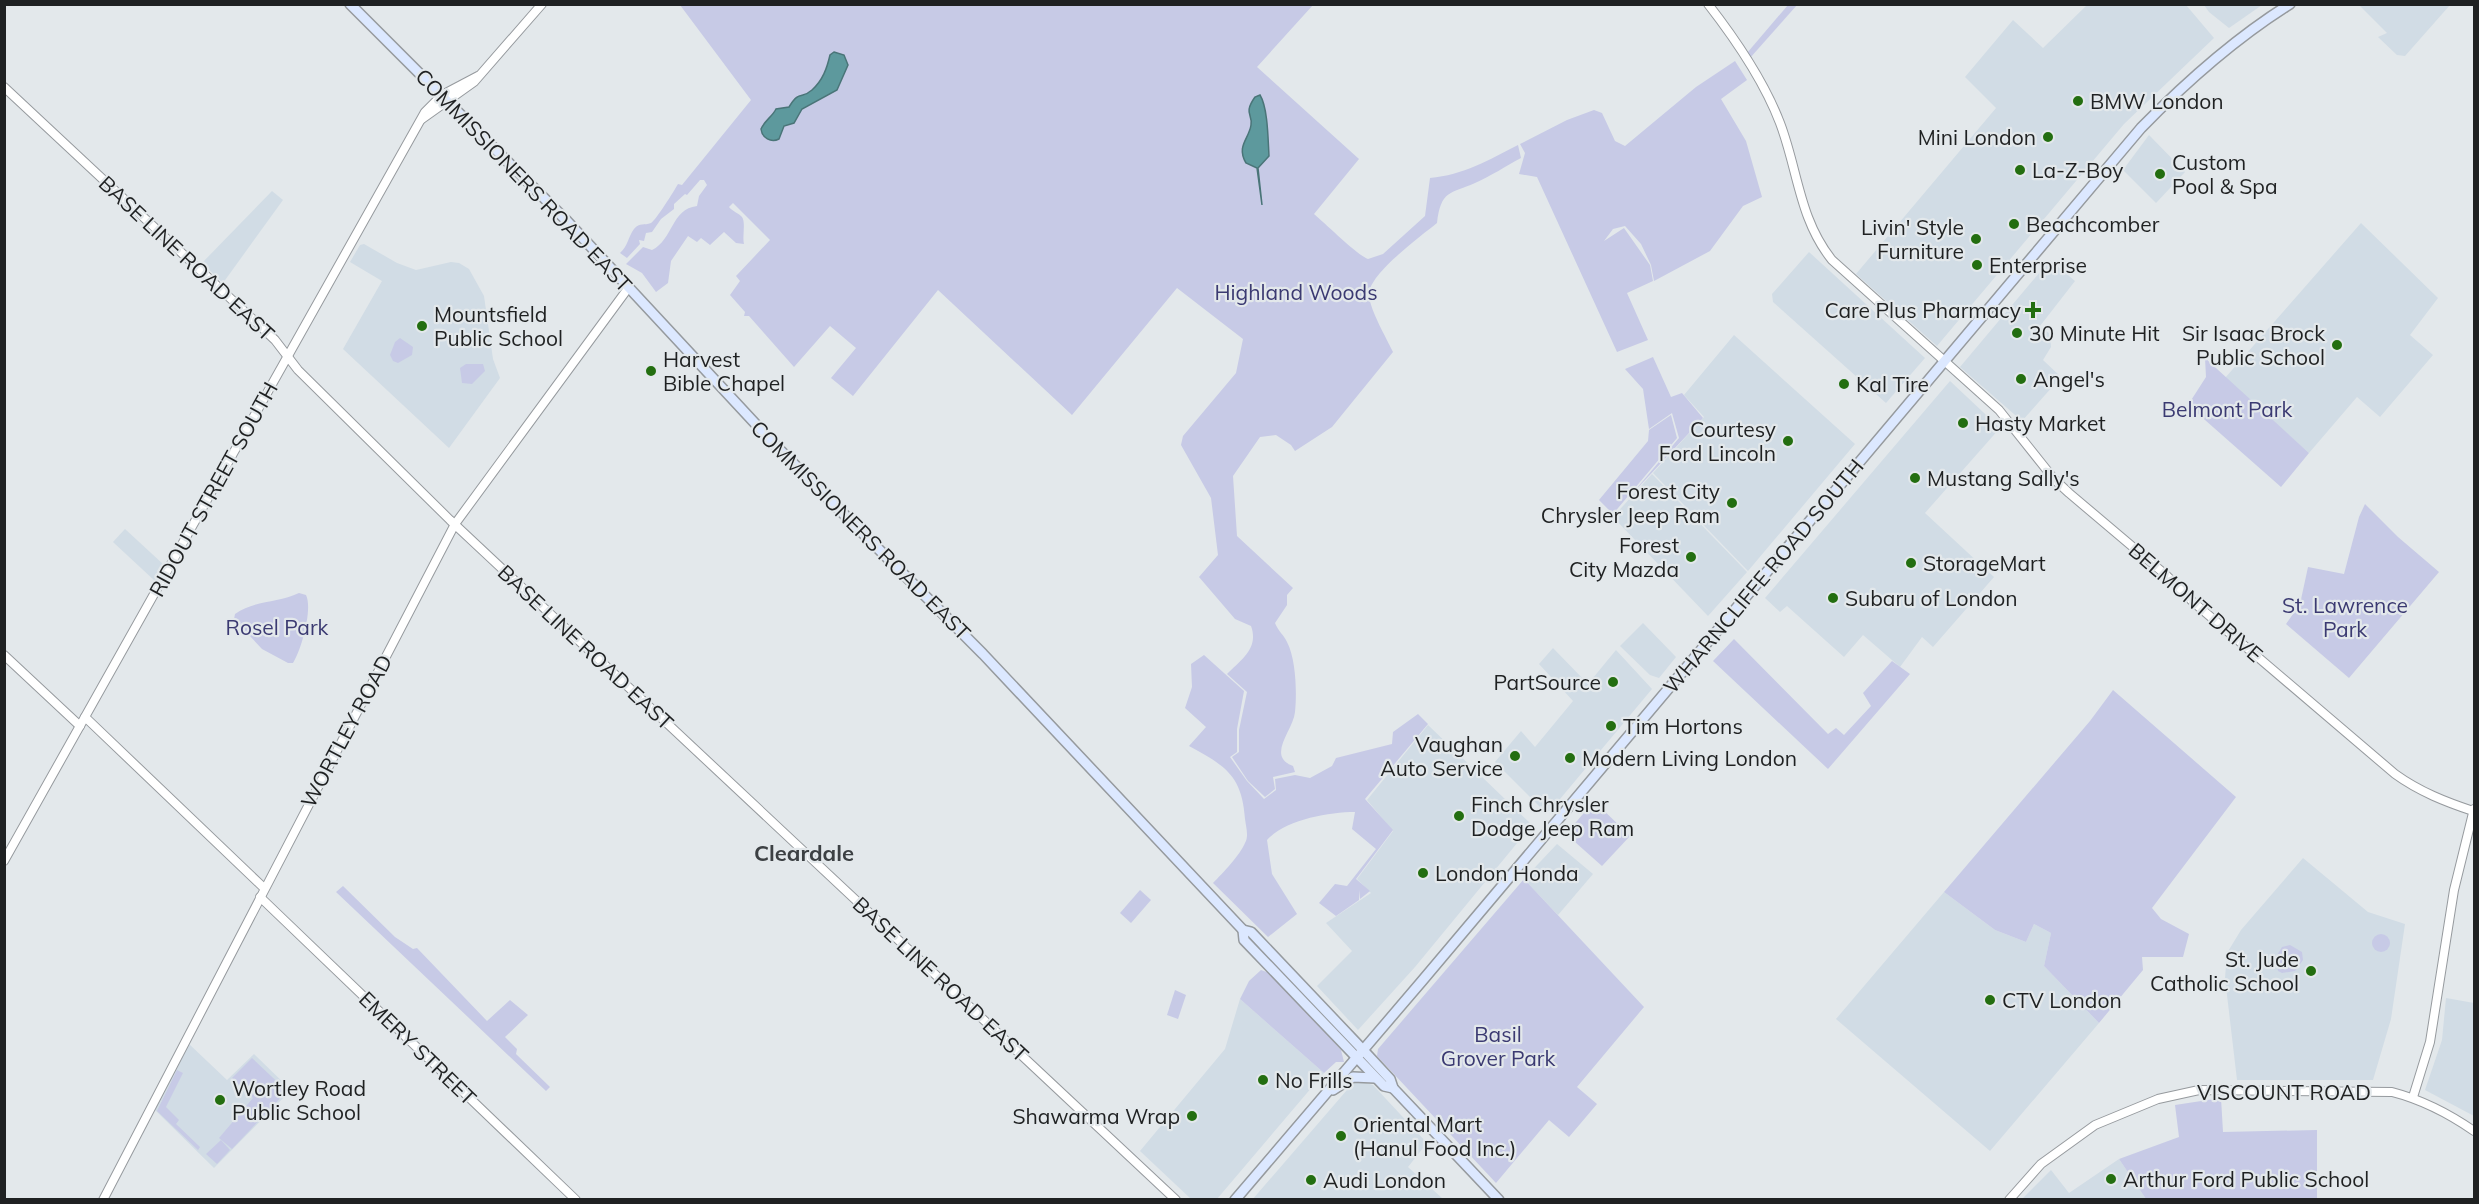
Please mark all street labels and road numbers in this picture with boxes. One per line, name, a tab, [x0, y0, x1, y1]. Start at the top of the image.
street label: COMMISSIONERS ROAD EAST	[410, 63, 638, 297]
street label: BASE LINE ROAD EAST	[94, 170, 280, 346]
street label: RIDOUT STREET SOUTH	[143, 377, 283, 601]
street label: COMMISSIONERS ROAD EAST	[746, 415, 977, 646]
street label: WHARNCLIFFE ROAD SOUTH	[1657, 453, 1869, 699]
street label: BELMONT DRIVE	[2124, 537, 2268, 667]
street label: BASE LINE ROAD EAST	[493, 559, 679, 735]
street label: WORTLEY ROAD	[295, 650, 397, 812]
street label: BASE LINE ROAD EAST	[848, 891, 1034, 1067]
street label: EMERY STREET	[354, 986, 482, 1111]
street label: VISCOUNT ROAD	[2197, 1079, 2371, 1105]

